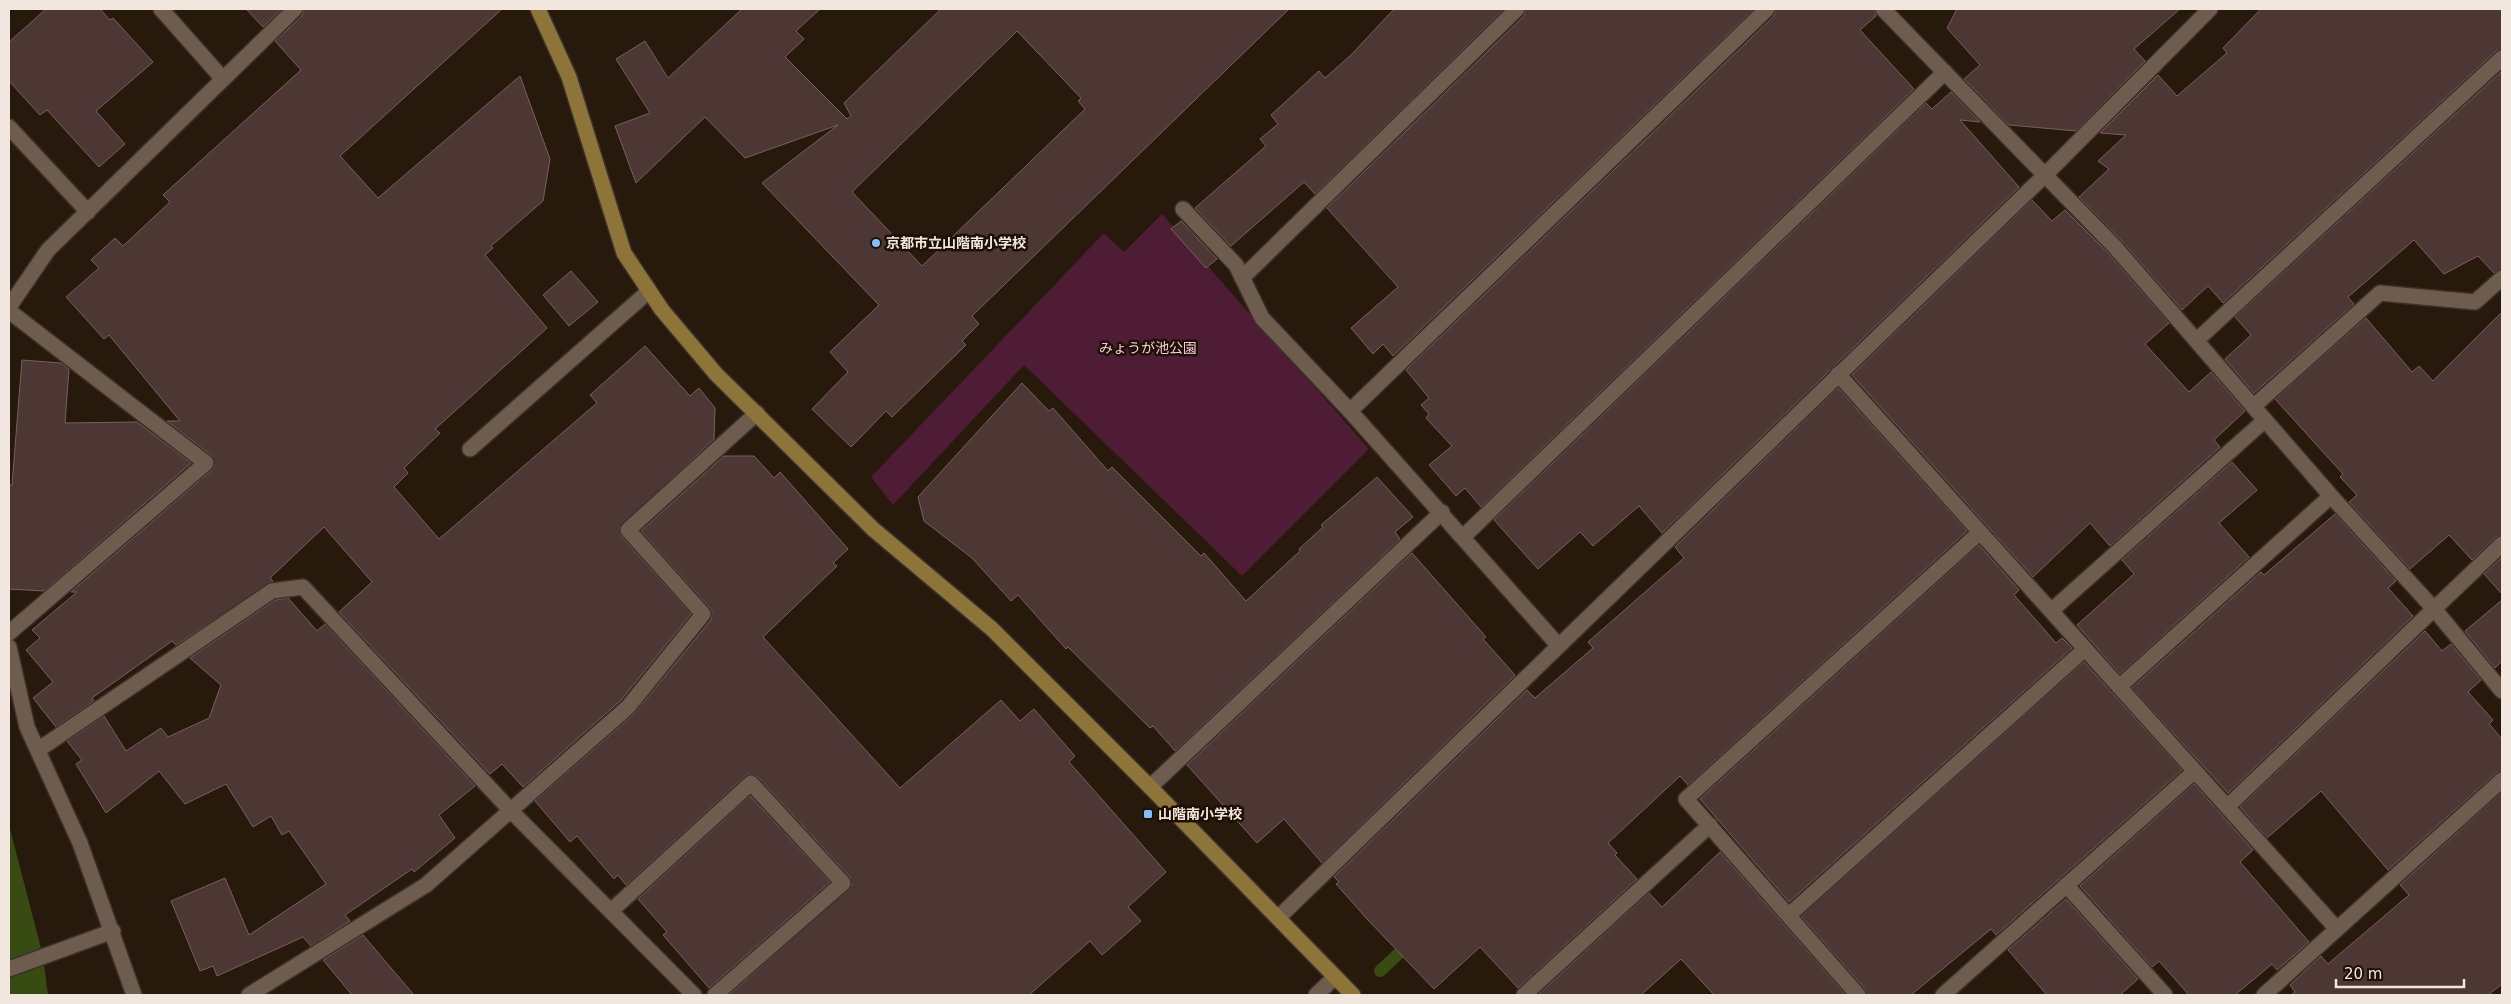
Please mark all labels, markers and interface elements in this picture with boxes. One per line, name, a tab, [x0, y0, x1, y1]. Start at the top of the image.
place label: 京都市立山階南小学校	[886, 235, 1026, 251]
marker: 京都市立山階南小学校	[870, 237, 882, 249]
park label: みょうが池公園	[1099, 340, 1197, 356]
place label: 山階南小学校	[1158, 806, 1242, 822]
marker: 山階南小学校	[1142, 808, 1154, 820]
scale bar	[2336, 956, 2464, 988]
text: 20 m	[2344, 965, 2382, 983]

